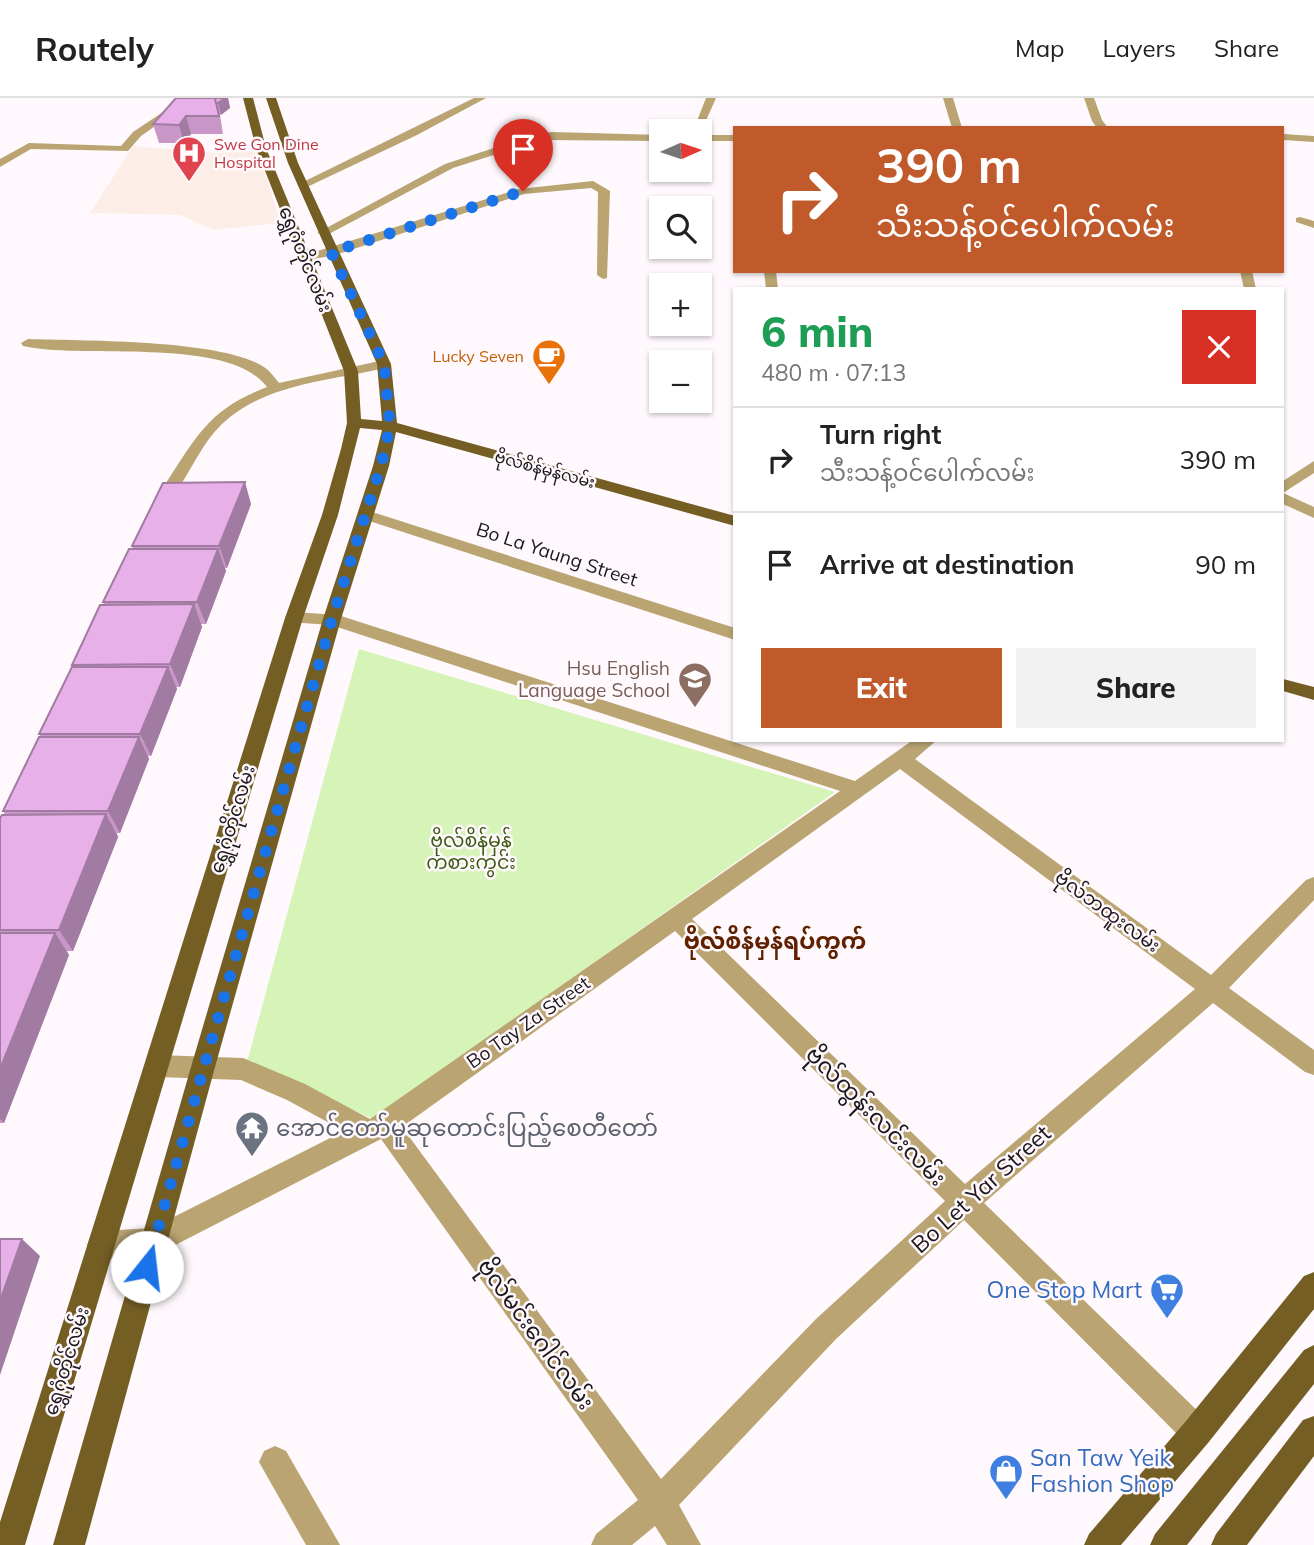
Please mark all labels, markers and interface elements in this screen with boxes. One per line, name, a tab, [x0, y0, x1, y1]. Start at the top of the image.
text: Routely	[35, 28, 154, 69]
text: Map	[1015, 33, 1064, 63]
text: Layers	[1102, 33, 1176, 63]
text: Share	[1214, 33, 1279, 63]
pin	[493, 119, 553, 191]
north arrow	[649, 119, 712, 182]
map controls	[649, 119, 712, 413]
icon: arrive	[504, 130, 542, 168]
hospital icon: Swe Gon Dine Hospital	[170, 134, 208, 183]
place label: Swe Gon Dine Hospital	[214, 134, 319, 172]
text: 390 m	[876, 134, 1022, 195]
icon: right	[761, 154, 852, 245]
button: search	[649, 196, 712, 259]
street label: ရွှေဂုံတိုင်လမ်း	[269, 202, 340, 317]
text: သီးသန့်ဝင်ပေါက်လမ်း	[876, 205, 1174, 245]
button: +	[649, 273, 712, 336]
text: 6 min	[761, 305, 874, 358]
button: close	[1182, 310, 1256, 384]
cafe icon: Lucky Seven	[530, 337, 568, 386]
place label: Lucky Seven	[433, 346, 524, 366]
button: −	[649, 350, 712, 413]
text: 480 m · 07:13	[761, 358, 906, 387]
text: Turn right	[820, 418, 941, 451]
icon: right	[761, 441, 799, 479]
text: 390 m	[1180, 443, 1256, 476]
street label: ဗိုလ်စိန်မှန်လမ်း	[491, 445, 598, 497]
text: သီးသန့်ဝင်ပေါက်လမ်း	[820, 458, 1035, 487]
street label: Bo La Yaung Street	[473, 517, 641, 591]
icon: arrive	[761, 546, 799, 584]
text: Arrive at destination	[820, 548, 1075, 581]
text: 90 m	[1195, 548, 1256, 581]
button: Exit	[761, 648, 1002, 728]
button: Share	[1016, 648, 1256, 728]
place label: Hsu English Language School	[518, 656, 670, 702]
school or university icon: Hsu English Language School	[676, 660, 714, 709]
street label: ရွှေဂုံတိုင်လမ်း	[202, 761, 265, 878]
park label: ဗိုလ်စိန်မှန် ကစားကွင်း	[426, 826, 516, 878]
street label: ဗိုလ်ဘထူးလမ်း	[1048, 863, 1167, 961]
district label: ဗိုလ်စိန်မှန်ရပ်ကွက်	[684, 925, 866, 960]
street label: Bo Tay Za Street	[462, 970, 595, 1073]
street label: ဗိုလ်ထွန်းလင်းလမ်း	[797, 1039, 953, 1195]
temple icon: အောင်တော်မူဆုတောင်းပြည့်စေတီတော်	[233, 1109, 271, 1158]
place label: အောင်တော်မူဆုတောင်းပြည့်စေတီတော်	[276, 1112, 658, 1147]
street label: Bo Let Yar Street	[905, 1118, 1056, 1259]
position arrow	[110, 1230, 184, 1304]
street label: ဗိုလ်မင်းဂေါင်လမ်း	[468, 1252, 602, 1418]
supermarket icon: One Stop Mart	[1148, 1271, 1186, 1320]
place label: One Stop Mart	[987, 1275, 1142, 1304]
street label: ရွှေဂုံတိုင်လမ်း	[36, 1303, 99, 1420]
place label: San Taw Yeik Fashion Shop	[1030, 1443, 1174, 1498]
shop icon: San Taw Yeik Fashion Shop	[987, 1452, 1025, 1501]

